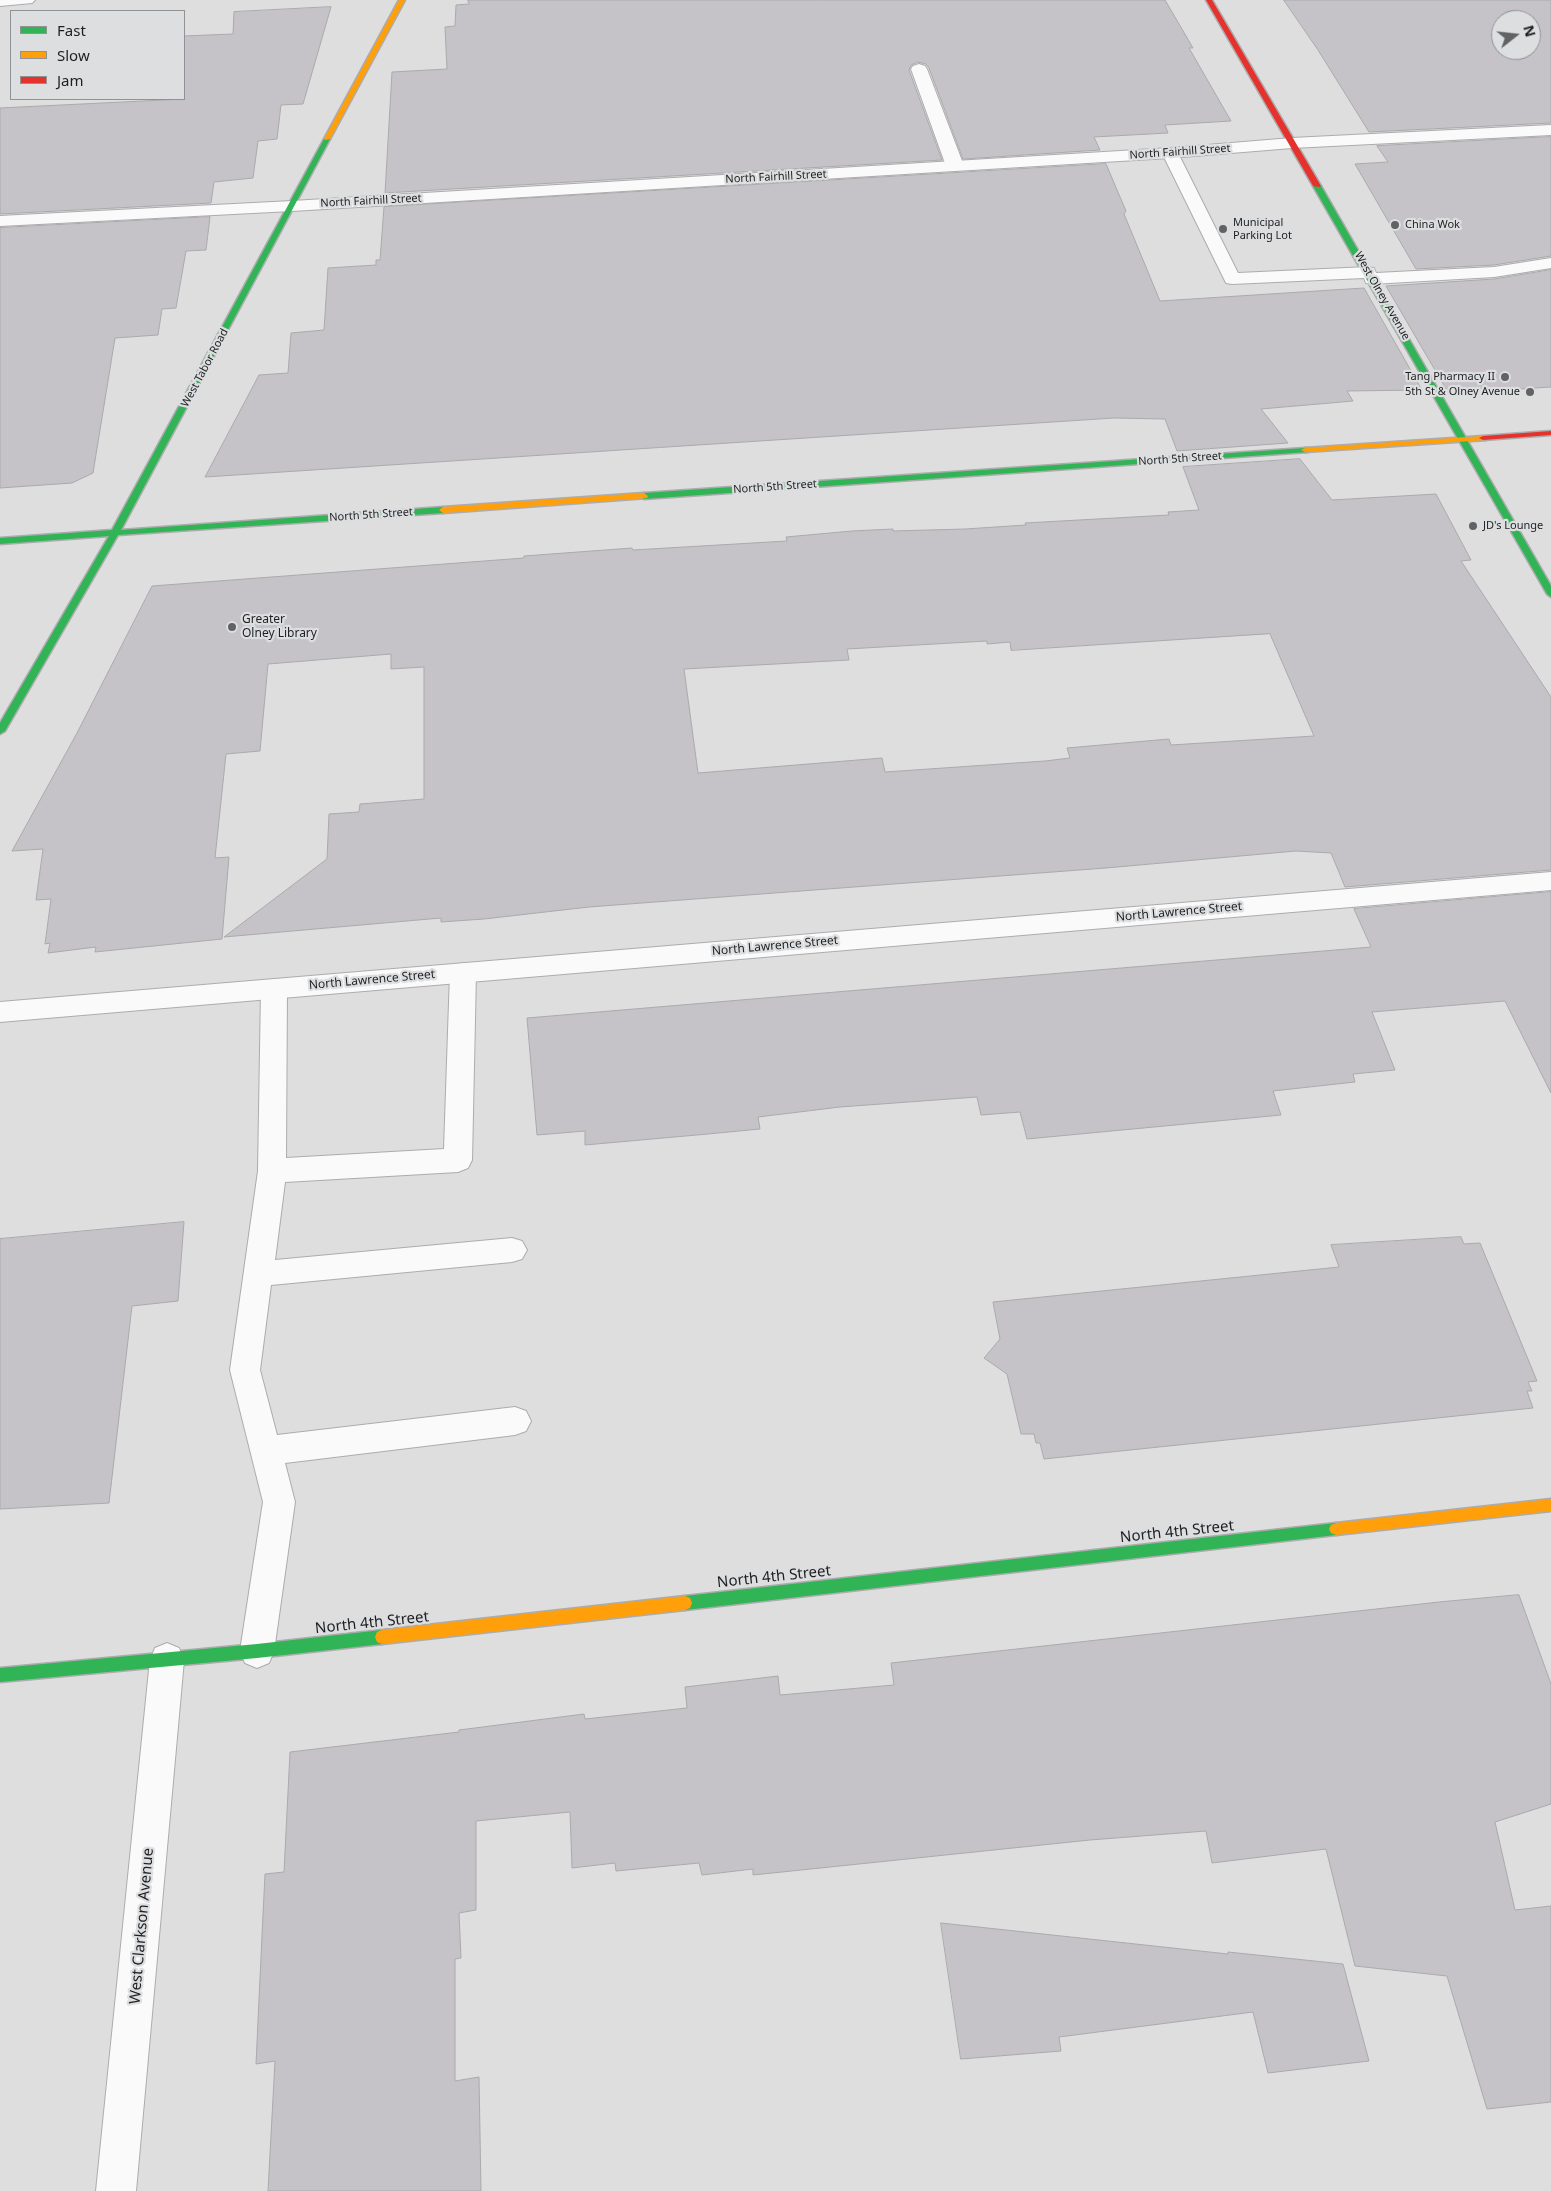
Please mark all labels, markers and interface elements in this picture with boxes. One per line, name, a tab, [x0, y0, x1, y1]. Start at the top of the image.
legend	[10, 10, 185, 100]
north arrow	[1491, 10, 1541, 60]
text: Fast	[57, 20, 86, 40]
text: N	[1519, 23, 1541, 39]
text: Slow	[57, 45, 90, 65]
text: Jam	[57, 70, 84, 90]
street label: North Fairhill Street	[1129, 142, 1231, 162]
street label: North Fairhill Street	[725, 168, 827, 186]
street label: North Fairhill Street	[320, 192, 422, 210]
place label: Municipal Parking Lot	[1233, 216, 1292, 242]
place label: China Wok	[1405, 218, 1460, 232]
marker: China Wok	[1389, 219, 1401, 231]
marker: Municipal Parking Lot	[1217, 223, 1229, 235]
street label: West Olney Avenue	[1351, 250, 1413, 342]
street label: West Tabor Road	[179, 327, 231, 409]
place label: Tang Pharmacy II	[1405, 370, 1495, 384]
marker: Tang Pharmacy II	[1499, 371, 1511, 383]
place label: 5th St & Olney Avenue	[1405, 385, 1520, 399]
marker: 5th St & Olney Avenue	[1524, 386, 1536, 398]
street label: North 5th Street	[1138, 449, 1222, 469]
street label: North 5th Street	[733, 477, 817, 497]
street label: North 5th Street	[329, 505, 413, 525]
place label: JD's Lounge	[1483, 519, 1543, 533]
marker: JD's Lounge	[1467, 520, 1479, 532]
place label: Greater Olney Library	[242, 613, 317, 641]
marker: Greater Olney Library	[226, 621, 238, 633]
street label: North Lawrence Street	[1115, 899, 1243, 925]
street label: North Lawrence Street	[711, 933, 839, 959]
street label: North Lawrence Street	[308, 967, 436, 993]
street label: North 4th Street	[1119, 1517, 1235, 1547]
street label: North 4th Street	[716, 1562, 832, 1592]
street label: North 4th Street	[314, 1608, 430, 1638]
street label: West Clarkson Avenue	[126, 1847, 158, 2005]

